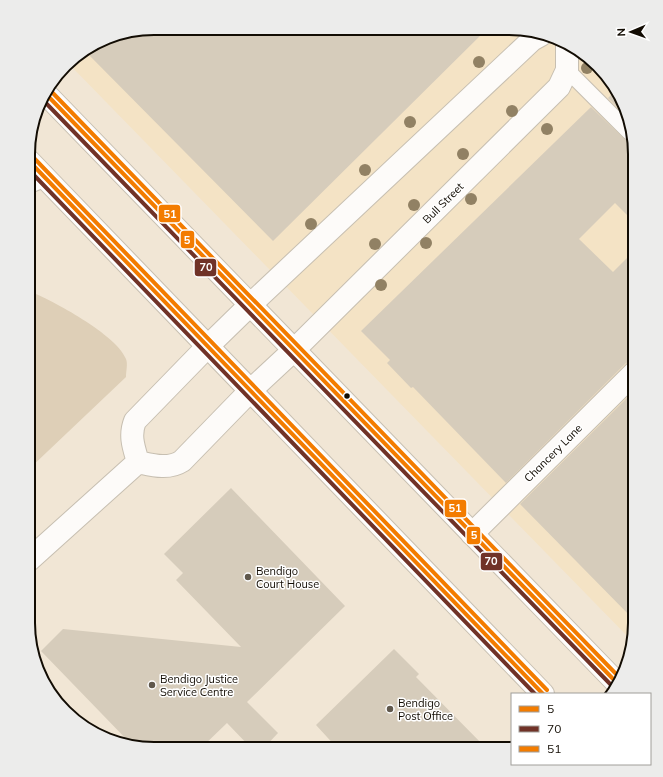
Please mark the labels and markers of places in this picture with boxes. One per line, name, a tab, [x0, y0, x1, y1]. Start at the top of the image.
unlabelled marker	[342, 391, 352, 401]
place label: Bendigo Court House	[256, 564, 319, 591]
marker: Bendigo Court House	[243, 572, 253, 582]
place label: Bendigo Justice Service Centre	[160, 672, 238, 699]
marker: Bendigo Justice Service Centre	[147, 680, 157, 690]
place label: Bendigo Post Office	[398, 696, 453, 723]
marker: Bendigo Post Office	[385, 704, 395, 714]

